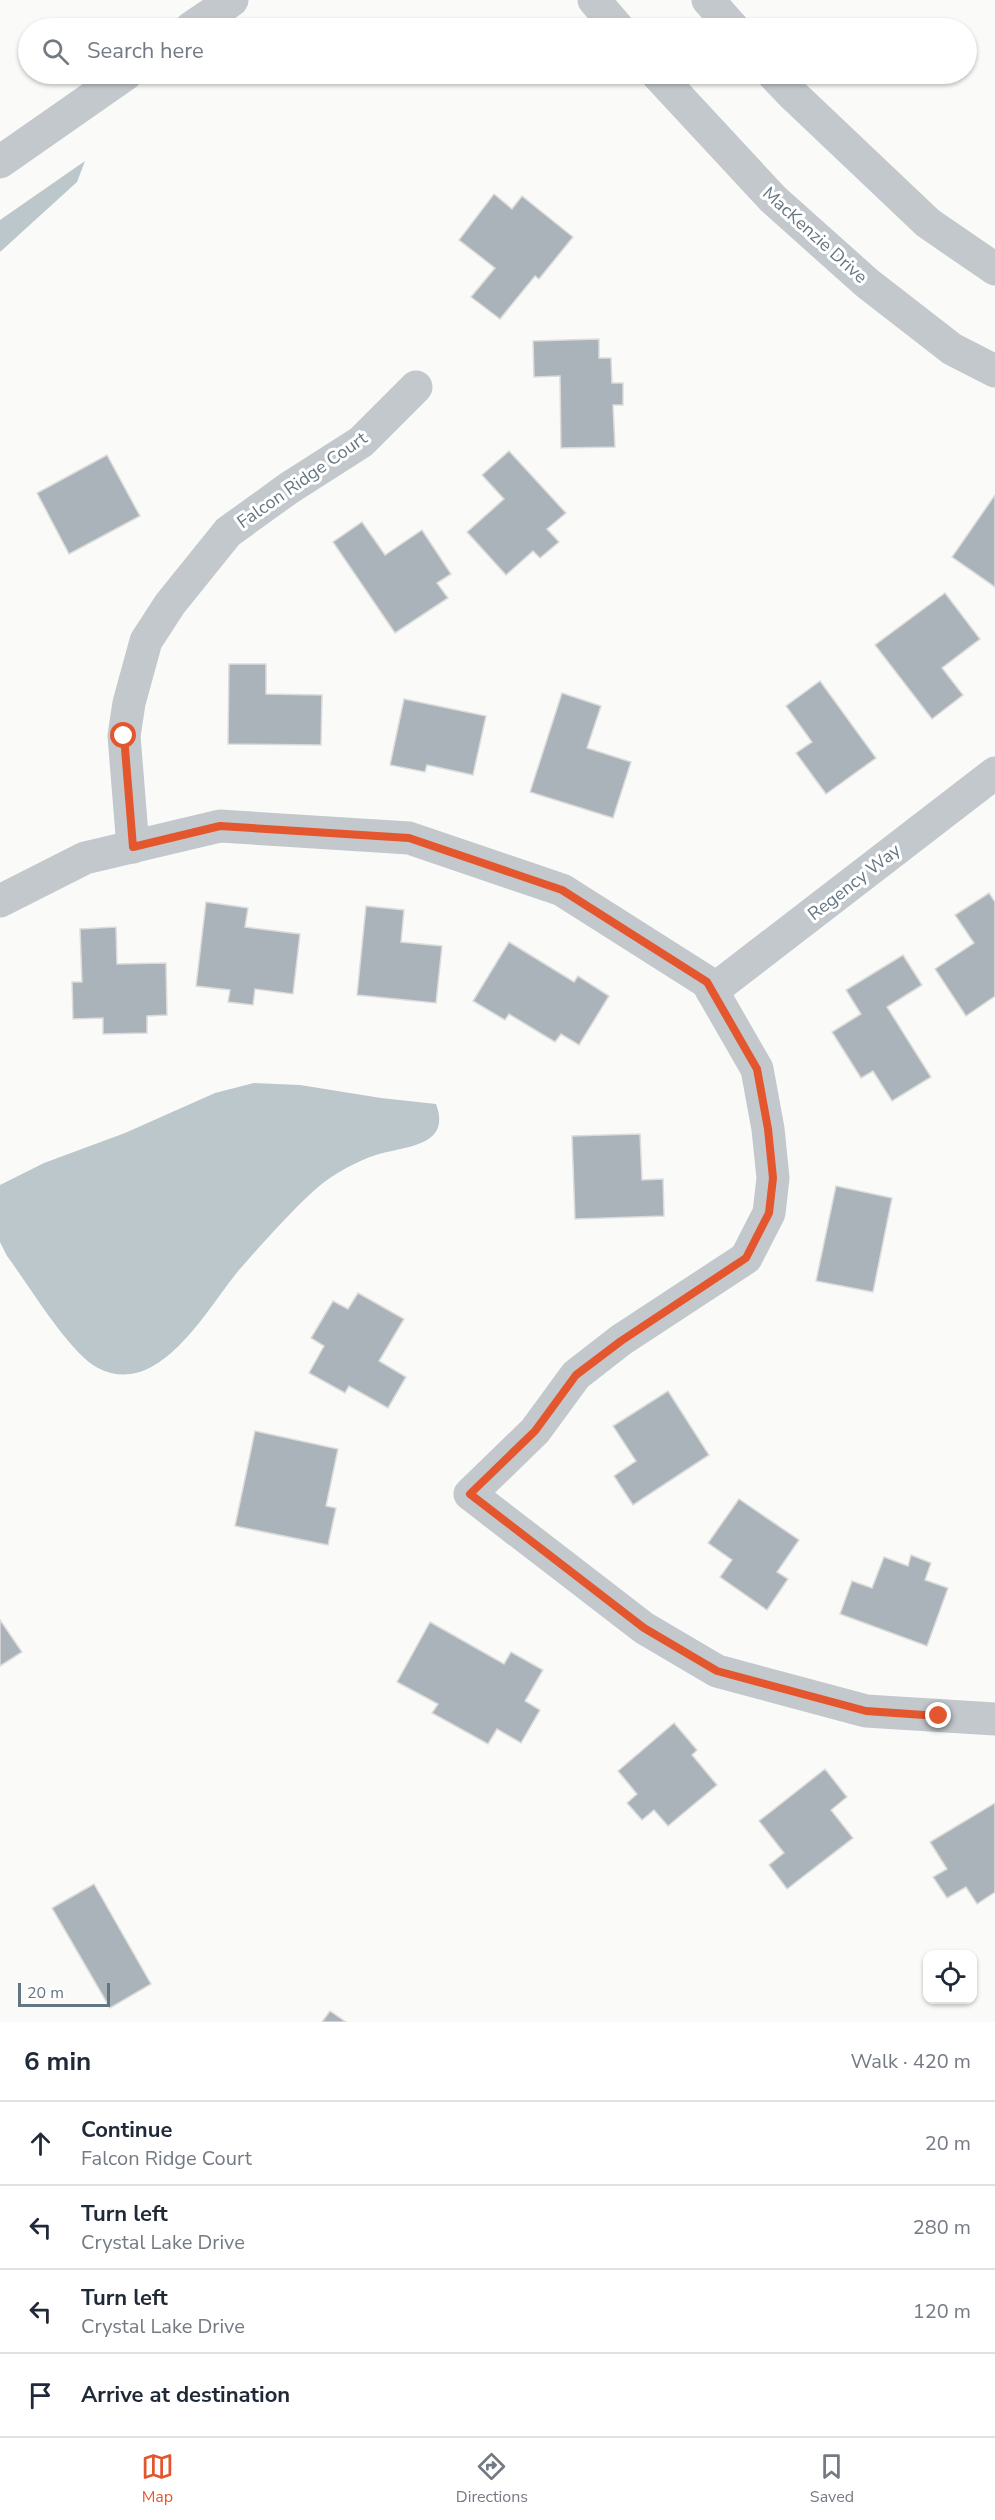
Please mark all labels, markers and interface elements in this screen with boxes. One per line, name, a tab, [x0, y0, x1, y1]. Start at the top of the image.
search box	[18, 18, 977, 84]
icon: search	[39, 35, 72, 68]
text: Search here	[87, 36, 204, 66]
street label: MacKenzie Drive	[757, 181, 873, 289]
street label: Falcon Ridge Court	[232, 426, 372, 534]
route start	[110, 722, 136, 748]
street label: Regency Way	[803, 838, 906, 926]
route end	[925, 1702, 951, 1728]
map controls	[923, 1950, 977, 2004]
button: locate	[923, 1950, 977, 2004]
scale bar	[18, 1980, 110, 2008]
text: 20 m	[27, 1982, 64, 2004]
text: 6 min	[24, 2044, 91, 2079]
text: Walk · 420 m	[851, 2048, 971, 2075]
text: Continue	[81, 2115, 172, 2145]
icon: ahead	[24, 2127, 57, 2160]
text: 20 m	[925, 2130, 971, 2157]
text: Falcon Ridge Court	[81, 2145, 252, 2172]
text: Turn left	[81, 2199, 168, 2229]
icon: left	[24, 2211, 57, 2244]
text: 280 m	[913, 2214, 971, 2241]
text: Crystal Lake Drive	[81, 2229, 245, 2256]
text: Turn left	[81, 2283, 168, 2313]
icon: left	[24, 2295, 57, 2328]
text: 120 m	[913, 2298, 971, 2325]
text: Crystal Lake Drive	[81, 2313, 245, 2340]
icon: arrive	[24, 2379, 57, 2412]
text: Arrive at destination	[81, 2380, 290, 2410]
tab: Map	[141, 2450, 174, 2508]
tab: Directions	[456, 2450, 528, 2508]
tab: Saved	[810, 2450, 854, 2508]

